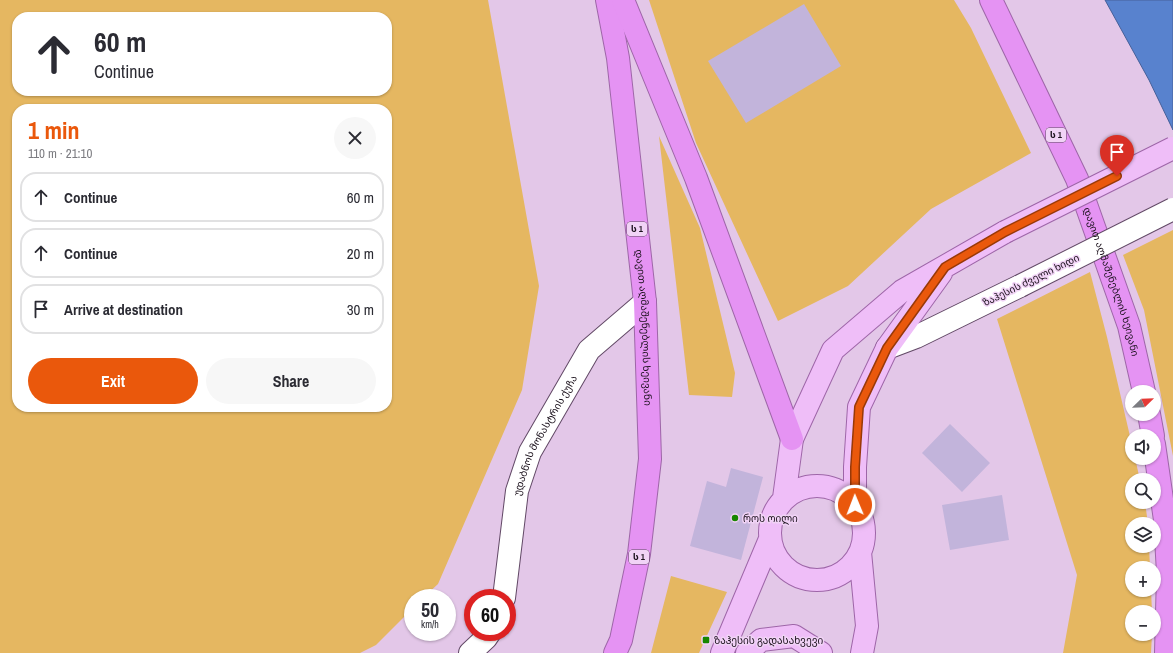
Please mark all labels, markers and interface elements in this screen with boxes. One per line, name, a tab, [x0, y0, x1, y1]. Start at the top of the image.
text: 60 m	[94, 23, 146, 61]
icon: ahead	[28, 28, 80, 80]
text: Continue	[94, 59, 154, 84]
text: 1 min	[28, 114, 79, 146]
button: close	[334, 117, 376, 159]
road number: ს 1	[1046, 128, 1066, 142]
pin	[1100, 135, 1134, 176]
icon: arrive	[1106, 141, 1128, 163]
text: 110 m · 21:10	[28, 145, 92, 162]
icon: ahead	[30, 186, 52, 208]
text: Continue	[64, 187, 117, 208]
text: 60 m	[347, 187, 374, 208]
street label: დავით აღმაშენებლის ხეივანი	[1081, 205, 1142, 358]
road number: ს 1	[627, 222, 647, 236]
icon: ahead	[30, 242, 52, 264]
text: Continue	[64, 243, 117, 264]
text: 20 m	[347, 243, 374, 264]
street label: დავით აღმაშენებლის ხეივანი	[633, 249, 655, 406]
street label: ზაჰესის ძველი ხიდი	[981, 251, 1082, 309]
icon: arrive	[30, 298, 52, 320]
text: Arrive at destination	[64, 299, 183, 320]
text: 30 m	[347, 299, 374, 320]
button: Exit	[28, 358, 198, 404]
button: Share	[206, 358, 376, 404]
street label: უდაბნოს მონასტრის ქუჩა	[510, 373, 580, 496]
north arrow	[1125, 385, 1161, 421]
map controls	[1125, 385, 1161, 641]
button: sound	[1125, 429, 1161, 465]
button: search	[1125, 473, 1161, 509]
position arrow	[834, 484, 876, 526]
place label: როს ოილი	[743, 512, 798, 525]
marker: როს ოილი	[730, 513, 740, 523]
button: layers	[1125, 517, 1161, 553]
road number: ს 1	[629, 550, 649, 564]
button: +	[1125, 561, 1161, 597]
speed limit sign: 60	[464, 589, 516, 641]
text: 50	[421, 596, 439, 623]
button: −	[1125, 605, 1161, 641]
text: km/h	[421, 618, 439, 631]
place label: ზაჰესის გადასახვევი	[714, 634, 823, 647]
marker: ზაჰესის გადასახვევი	[701, 635, 711, 645]

